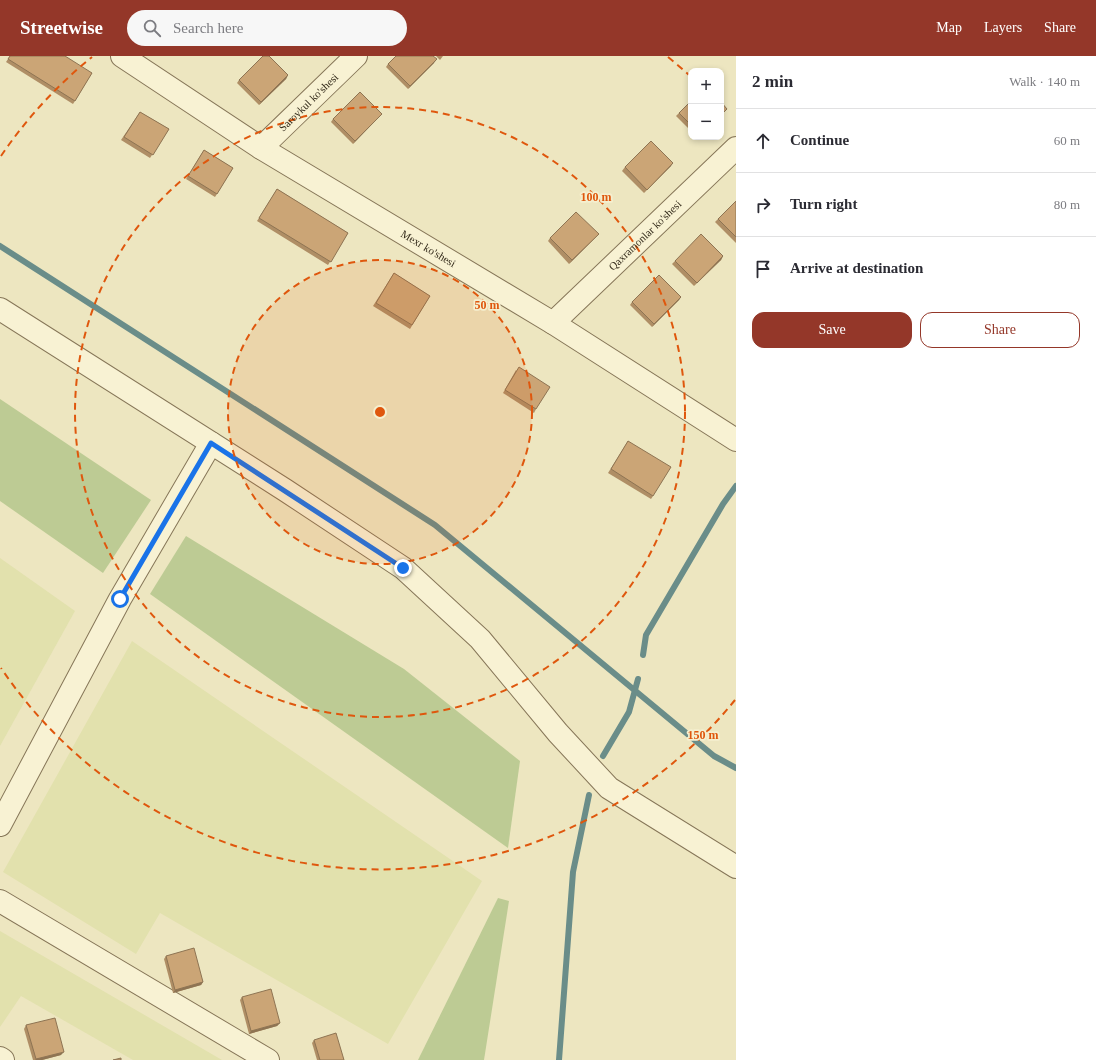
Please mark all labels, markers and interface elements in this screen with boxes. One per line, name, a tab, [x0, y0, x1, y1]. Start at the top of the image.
search box	[127, 10, 407, 46]
text: Streetwise	[20, 17, 103, 38]
icon: search	[141, 17, 163, 39]
text: Search here	[173, 20, 243, 36]
text: Map	[936, 20, 962, 35]
text: Layers	[984, 20, 1022, 35]
text: Share	[1044, 20, 1076, 35]
map controls	[688, 68, 724, 140]
button: +	[688, 68, 724, 104]
street label: Saroykul ko'shesi	[276, 71, 340, 133]
text: 2 min	[752, 72, 793, 91]
text: Walk · 140 m	[1009, 74, 1080, 89]
button: −	[688, 104, 724, 140]
icon: ahead	[752, 130, 774, 152]
text: Continue	[790, 132, 849, 148]
text: 60 m	[1054, 133, 1080, 148]
text: 100 m	[581, 190, 612, 204]
icon: right	[752, 194, 774, 216]
text: Turn right	[790, 196, 857, 212]
text: 80 m	[1054, 197, 1080, 212]
street label: Qaxramonlar ko'shesi	[606, 198, 684, 273]
street label: Mexr ko'shesi	[399, 227, 458, 269]
icon: arrive	[752, 258, 774, 280]
text: Arrive at destination	[790, 260, 923, 276]
text: 50 m	[475, 298, 500, 312]
button: Save	[752, 312, 912, 348]
button: Share	[920, 312, 1080, 348]
centre of rings	[373, 405, 387, 419]
route end	[394, 559, 412, 577]
route start	[111, 590, 129, 608]
text: 150 m	[688, 728, 719, 742]

